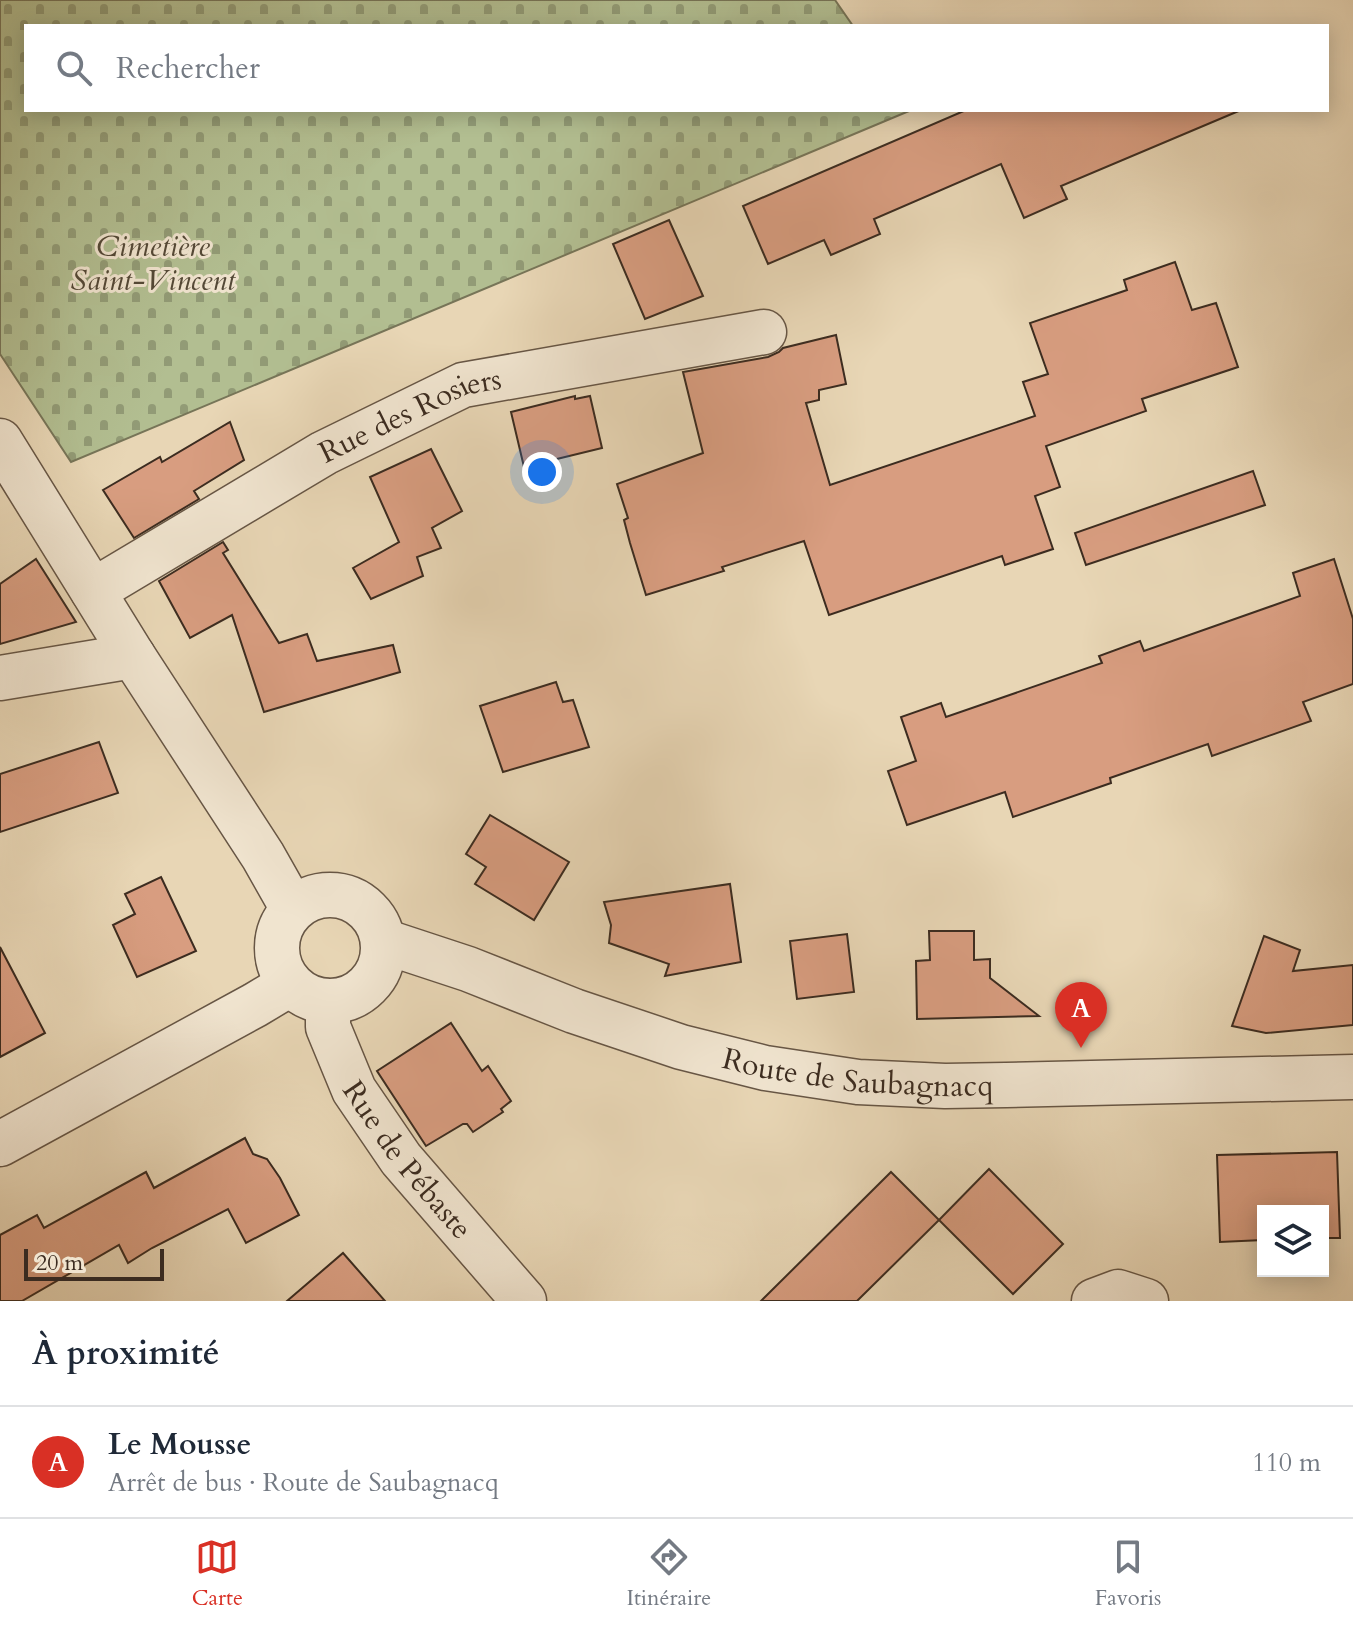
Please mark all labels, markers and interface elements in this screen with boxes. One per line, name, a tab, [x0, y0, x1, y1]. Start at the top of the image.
search box	[24, 24, 1329, 112]
icon: search	[52, 46, 96, 90]
text: Rechercher	[116, 48, 260, 89]
park label: Cimetière Saint-Vincent	[71, 226, 237, 301]
street label: Rue des Rosiers	[312, 358, 505, 473]
your location	[522, 452, 562, 492]
pin: A	[1055, 982, 1107, 1048]
street label: Route de Saubagnacq	[718, 1038, 993, 1107]
street label: Rue de Pébaste	[333, 1072, 482, 1248]
map controls	[1257, 1205, 1329, 1277]
button: layers	[1257, 1205, 1329, 1277]
scale bar	[24, 1245, 164, 1281]
text: 20 m	[36, 1248, 83, 1278]
text: À proximité	[32, 1330, 219, 1376]
text: Le Mousse	[108, 1424, 251, 1465]
text: A	[48, 1445, 68, 1480]
text: 110 m	[1252, 1445, 1321, 1480]
text: Arrêt de bus · Route de Saubagnacq	[108, 1465, 499, 1500]
tab: Carte	[192, 1535, 243, 1613]
tab: Itinéraire	[626, 1535, 711, 1613]
tab: Favoris	[1095, 1535, 1161, 1613]

